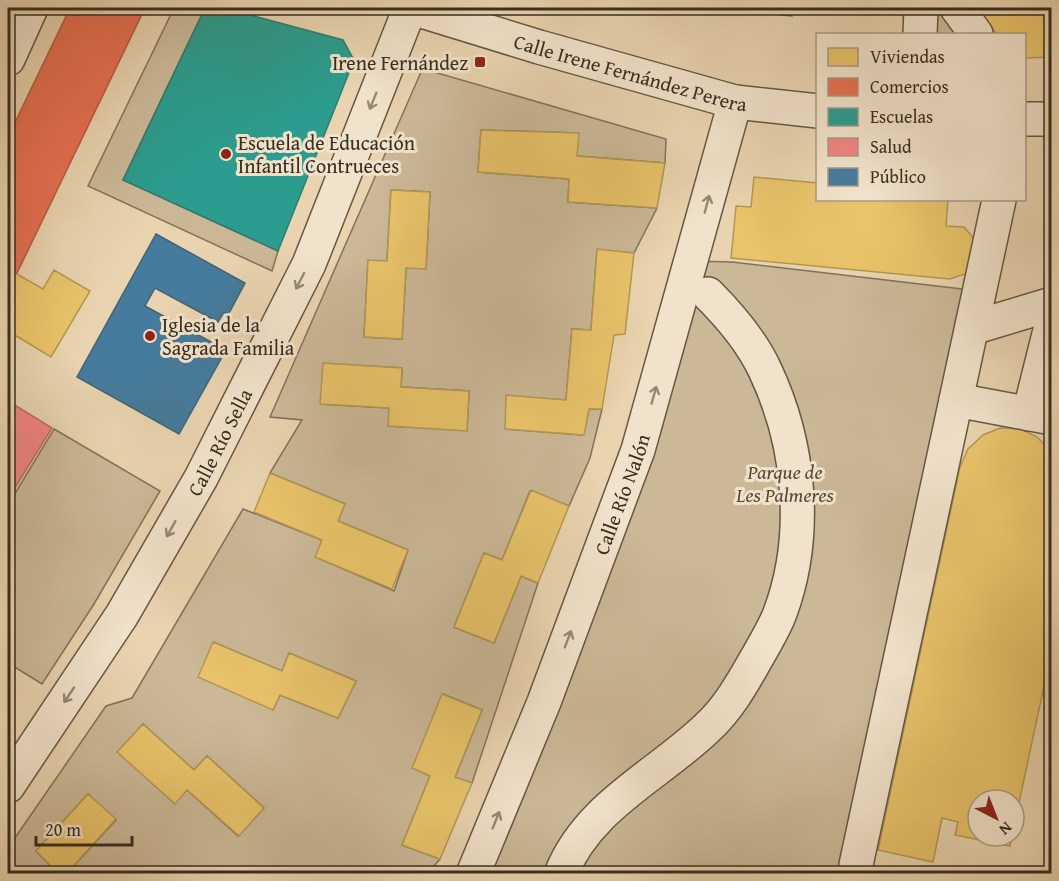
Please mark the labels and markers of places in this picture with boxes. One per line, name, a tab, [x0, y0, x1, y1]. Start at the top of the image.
place label: Irene Fernández	[332, 48, 468, 77]
marker: Irene Fernández	[473, 55, 487, 69]
place label: Escuela de Educación Infantil Contrueces	[238, 128, 415, 180]
marker: Escuela de Educación Infantil Contrueces	[219, 147, 233, 161]
place label: Iglesia de la Sagrada Familia	[162, 310, 295, 362]
marker: Iglesia de la Sagrada Familia	[143, 329, 157, 343]

